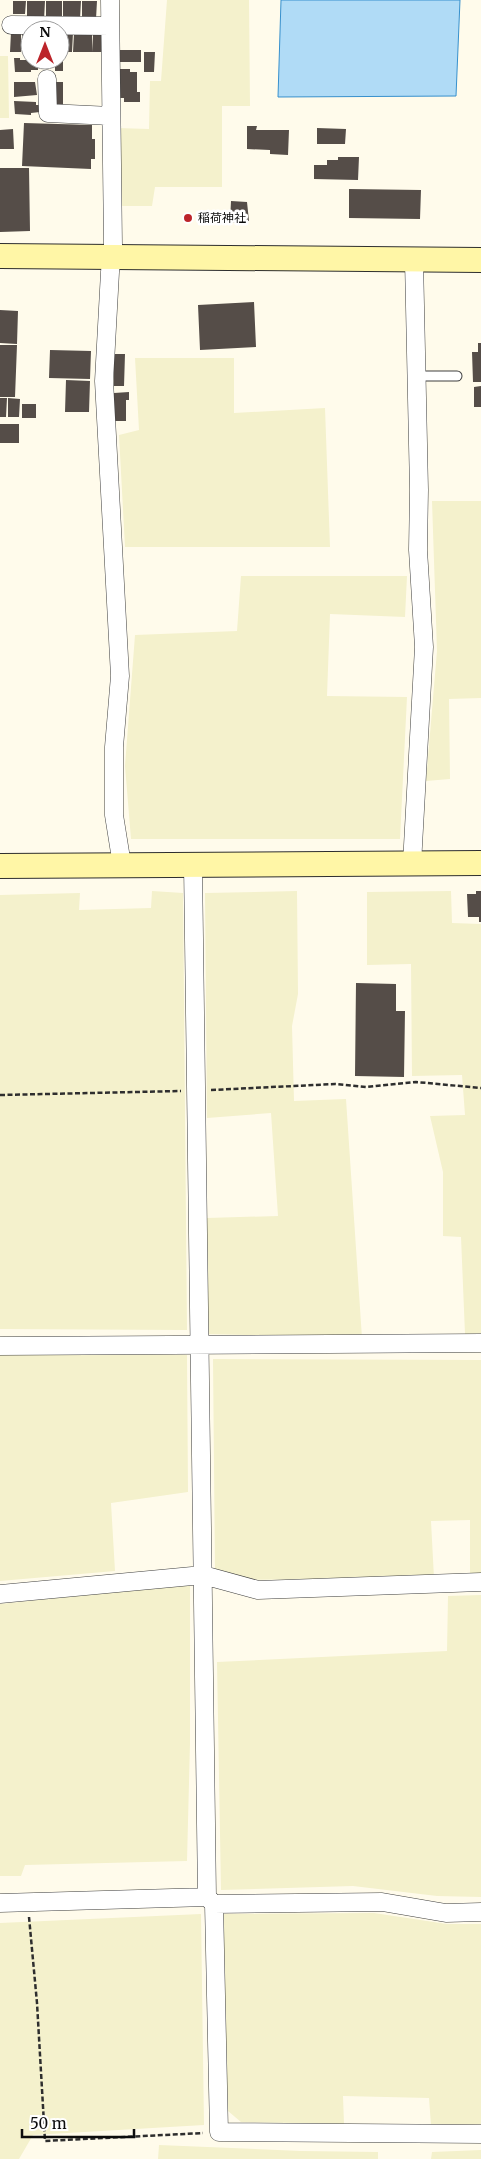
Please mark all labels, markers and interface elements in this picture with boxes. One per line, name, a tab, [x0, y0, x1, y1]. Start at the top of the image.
north arrow	[20, 20, 70, 70]
text: N	[39, 23, 51, 41]
place label: 稲荷神社	[198, 210, 246, 225]
marker: 稲荷神社	[182, 212, 194, 224]
scale bar	[22, 2106, 135, 2138]
text: 50 m	[30, 2114, 67, 2133]

